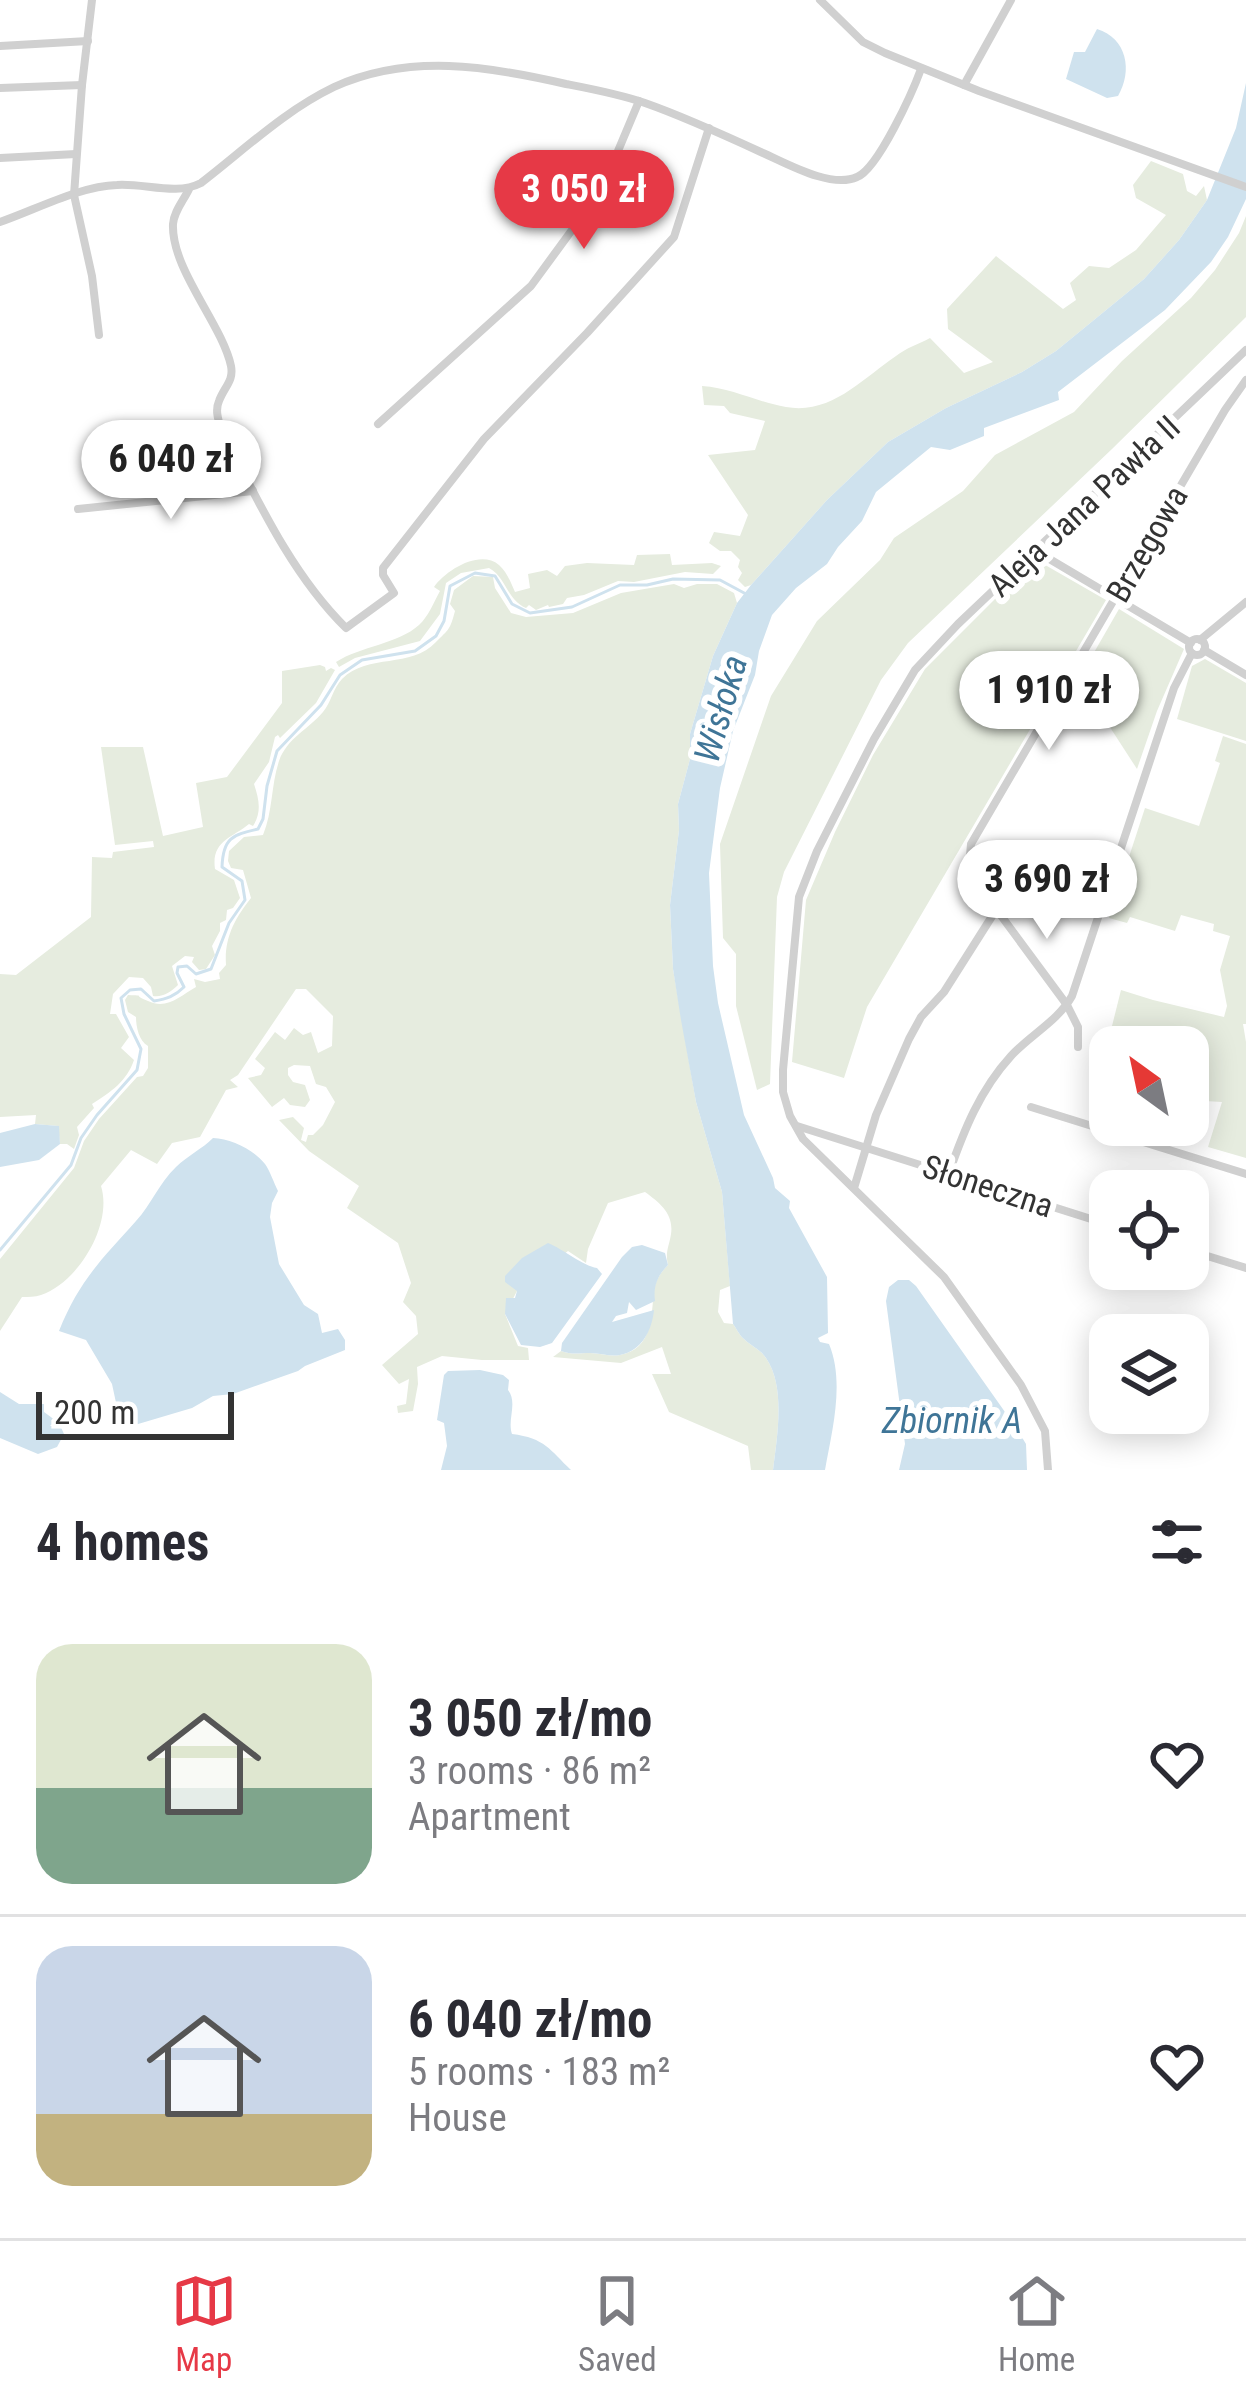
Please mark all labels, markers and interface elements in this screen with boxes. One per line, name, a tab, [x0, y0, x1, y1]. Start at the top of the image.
pin: 3 050 zł	[460, 150, 708, 252]
text: 3 050 zł	[521, 166, 647, 212]
street label: Aleja Jana Pawła II	[980, 407, 1188, 605]
pin: 6 040 zł	[47, 420, 295, 522]
text: 6 040 zł	[108, 436, 234, 482]
street label: Brzegowa	[1098, 479, 1196, 609]
water label: Wisłoka	[686, 651, 756, 767]
pin: 1 910 zł	[925, 651, 1173, 753]
text: 1 910 zł	[986, 667, 1112, 713]
pin: 3 690 zł	[923, 840, 1171, 942]
text: 3 690 zł	[984, 856, 1110, 902]
north arrow	[1089, 1026, 1209, 1146]
map controls	[1089, 1026, 1209, 1434]
street label: Słoneczna	[918, 1147, 1058, 1225]
button: locate	[1089, 1170, 1209, 1290]
button: layers	[1089, 1314, 1209, 1434]
scale bar	[36, 1386, 234, 1439]
text: 200 m	[54, 1393, 135, 1432]
water label: Zbiornik A	[881, 1400, 1022, 1442]
icon: filters	[1144, 1509, 1210, 1575]
text: 4 homes	[36, 1513, 209, 1572]
text: 3 050 zł/mo	[408, 1689, 652, 1748]
icon: home	[132, 1692, 276, 1836]
icon: heart	[1144, 1731, 1210, 1797]
text: 3 rooms · 86 m²	[408, 1748, 651, 1794]
text: Apartment	[408, 1794, 571, 1840]
text: 6 040 zł/mo	[408, 1990, 652, 2049]
icon: home	[132, 1994, 276, 2138]
icon: heart	[1144, 2033, 1210, 2099]
text: 5 rooms · 183 m²	[408, 2049, 670, 2095]
text: House	[408, 2095, 507, 2141]
tab: Map	[171, 2268, 237, 2379]
tab: Saved	[578, 2268, 657, 2379]
tab: Home	[998, 2268, 1075, 2379]

